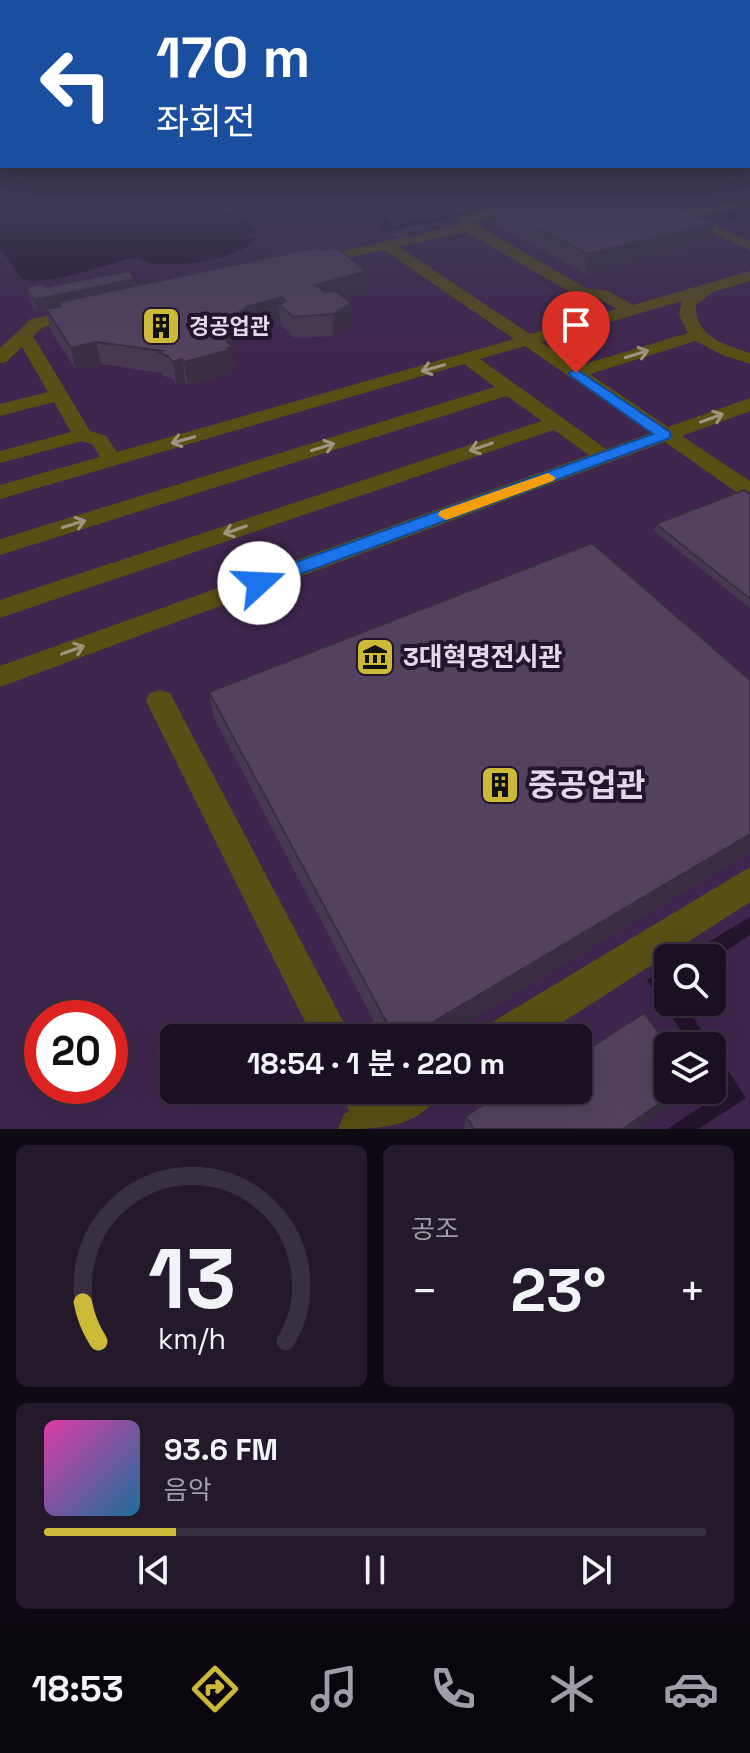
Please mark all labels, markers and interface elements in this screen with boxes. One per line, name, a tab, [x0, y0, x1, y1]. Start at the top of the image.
text: 170 m	[156, 22, 310, 93]
icon: left	[24, 32, 128, 136]
text: 좌회전	[156, 99, 255, 145]
pin	[542, 291, 610, 373]
icon: arrive	[554, 303, 598, 347]
building icon: 경공업관	[140, 305, 182, 347]
place label: 경공업관	[189, 312, 270, 340]
one-way arrow	[624, 346, 649, 360]
one-way arrow	[421, 362, 446, 376]
one-way arrow	[699, 409, 724, 424]
one-way arrow	[171, 433, 197, 448]
one-way arrow	[309, 439, 335, 454]
one-way arrow	[469, 441, 494, 456]
one-way arrow	[61, 516, 87, 531]
one-way arrow	[223, 524, 248, 538]
position arrow	[217, 541, 301, 625]
museum icon: 3대혁명전시관	[354, 636, 396, 678]
place label: 3대혁명전시관	[403, 640, 562, 674]
one-way arrow	[60, 642, 85, 657]
building icon: 중공업관	[479, 764, 521, 806]
place label: 중공업관	[528, 765, 646, 805]
map controls	[654, 944, 726, 1104]
button: search	[654, 944, 726, 1016]
speed limit sign: 20	[24, 1000, 128, 1104]
button: layers	[654, 1032, 726, 1104]
text: 18:54 · 1 분 · 220 m	[247, 1044, 505, 1083]
text: 공조	[411, 1212, 459, 1246]
text: 13	[147, 1226, 236, 1332]
text: 23°	[511, 1252, 606, 1329]
text: −	[411, 1263, 438, 1319]
text: +	[679, 1263, 706, 1319]
text: km/h	[157, 1321, 226, 1357]
text: 93.6 FM	[164, 1430, 278, 1469]
text: 음악	[164, 1473, 212, 1507]
icon: previous	[132, 1548, 176, 1592]
icon: pause	[353, 1548, 397, 1592]
icon: next	[574, 1548, 618, 1592]
icon: directions	[187, 1661, 243, 1717]
icon: music	[306, 1661, 362, 1717]
icon: phone	[425, 1661, 481, 1717]
icon: climate	[544, 1661, 600, 1717]
icon: car	[663, 1661, 719, 1717]
text: 18:53	[31, 1666, 124, 1712]

